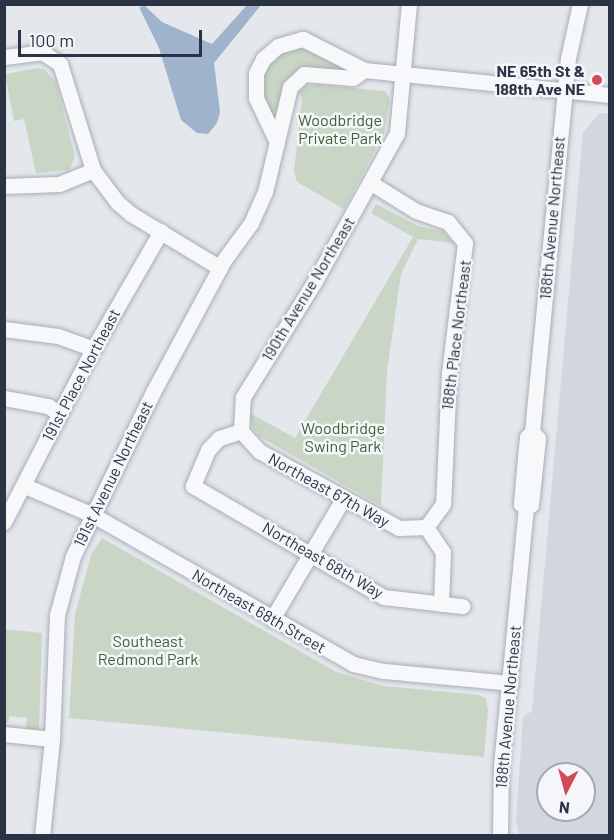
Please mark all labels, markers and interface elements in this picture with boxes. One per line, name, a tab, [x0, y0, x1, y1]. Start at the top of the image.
scale bar	[21, 18, 206, 56]
text: 100 m	[29, 29, 74, 51]
place label: NE 65th St & 188th Ave NE	[494, 61, 585, 99]
marker: NE 65th St & 188th Ave NE	[590, 73, 604, 87]
park label: Woodbridge Private Park	[298, 110, 382, 148]
street label: 188th Avenue Northeast	[535, 135, 569, 301]
street label: 190th Avenue Northeast	[257, 213, 359, 365]
street label: 188th Place Northeast	[437, 259, 475, 411]
street label: 191st Place Northeast	[38, 305, 124, 445]
street label: 191st Avenue Northeast	[69, 398, 157, 550]
park label: Woodbridge Swing Park	[301, 418, 385, 456]
street label: Northeast 67th Way	[265, 449, 393, 531]
street label: Northeast 68th Way	[259, 518, 387, 602]
street label: Northeast 68th Street	[189, 565, 329, 657]
street label: 188th Avenue Northeast	[491, 624, 525, 790]
park label: Southeast Redmond Park	[98, 631, 198, 669]
north arrow	[536, 762, 596, 822]
text: N	[558, 798, 571, 818]

